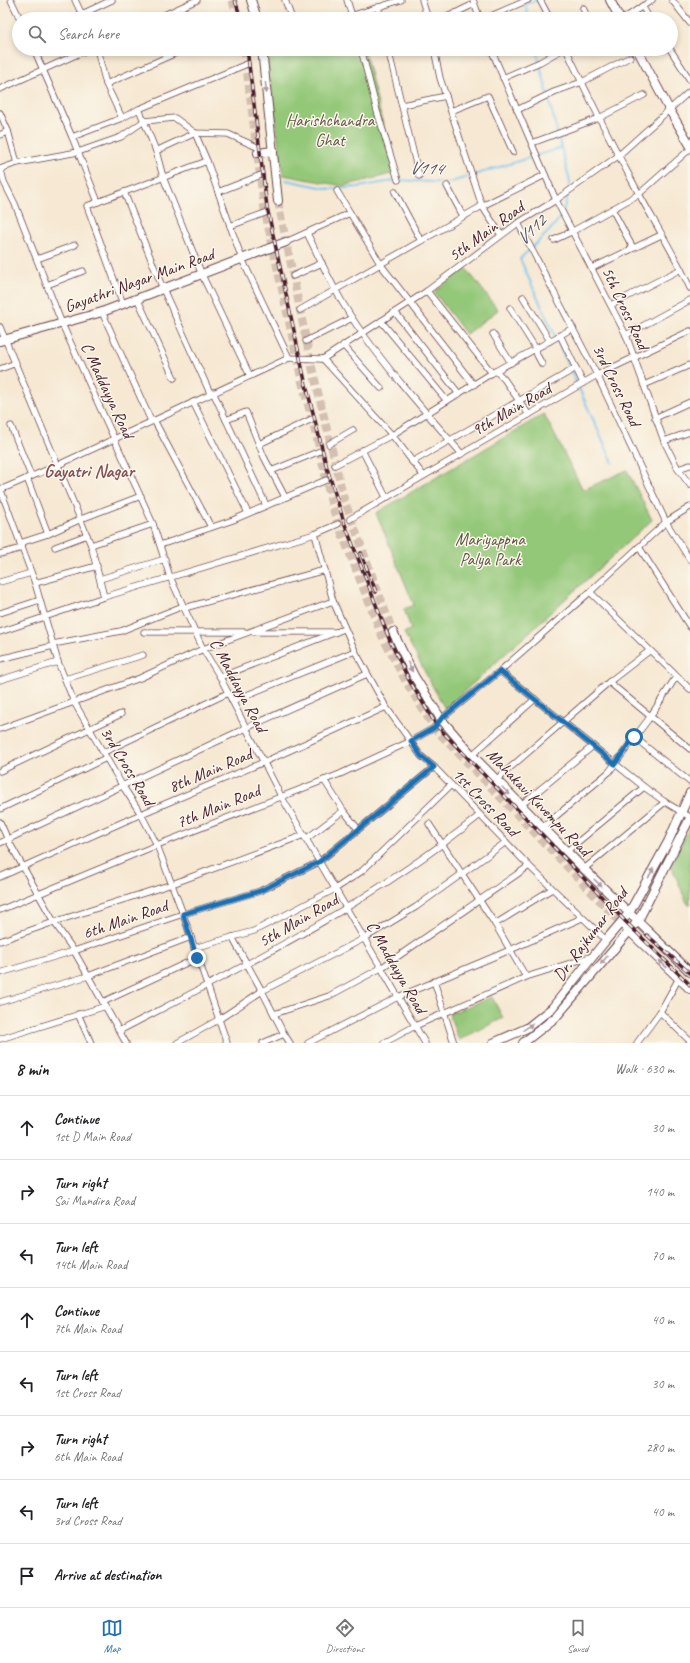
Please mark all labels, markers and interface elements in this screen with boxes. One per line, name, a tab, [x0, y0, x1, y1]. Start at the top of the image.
search box	[12, 12, 678, 56]
icon: search	[26, 23, 48, 45]
text: Search here	[58, 25, 119, 44]
one-way arrow	[263, 82, 269, 94]
park label: Harishchandra Ghat	[286, 110, 376, 151]
water label: V114	[409, 156, 447, 180]
street label: 5th Main Road	[444, 196, 530, 266]
water label: V112	[512, 208, 553, 249]
street label: Gayathri Nagar Main Road	[62, 243, 220, 317]
street label: 5th Cross Road	[597, 263, 655, 355]
street label: C Maddayya Road	[76, 339, 140, 444]
street label: 3rd Cross Road	[588, 341, 646, 432]
street label: 9th Main Road	[468, 377, 557, 441]
district label: Gayatri Nagar	[44, 460, 137, 482]
park label: Mariyappna Palya Park	[455, 529, 526, 570]
street label: C Maddayya Road	[205, 635, 274, 739]
one-way arrow	[407, 661, 413, 672]
street label: 3rd Cross Road	[96, 723, 161, 812]
route start	[625, 728, 643, 746]
street label: 8th Main Road	[165, 743, 257, 797]
street label: Mahakavi Kuvempu Road	[482, 744, 597, 862]
street label: 1st Cross Road	[448, 764, 525, 843]
street label: 7th Main Road	[173, 779, 265, 833]
one-way arrow	[501, 786, 511, 796]
one-way arrow	[648, 867, 655, 879]
one-way arrow	[593, 878, 603, 888]
street label: Dr. Rajkumar Road	[549, 881, 634, 985]
street label: 5th Main Road	[255, 888, 344, 952]
street label: 6th Main Road	[80, 894, 173, 944]
street label: C Maddayya Road	[362, 917, 433, 1020]
route end	[188, 949, 206, 967]
one-way arrow	[599, 955, 608, 966]
one-way arrow	[658, 959, 668, 968]
one-way arrow	[523, 1023, 533, 1031]
text: 8 min	[16, 1059, 49, 1080]
text: Walk · 630 m	[615, 1061, 674, 1077]
text: Continue	[54, 1110, 99, 1129]
icon: ahead	[16, 1117, 38, 1139]
text: 30 m	[652, 1120, 674, 1136]
text: 1st D Main Road	[54, 1129, 131, 1145]
text: Turn right	[54, 1174, 107, 1193]
icon: right	[16, 1181, 38, 1203]
text: 140 m	[646, 1184, 674, 1200]
text: Sai Mandira Road	[54, 1193, 135, 1209]
text: Turn left	[54, 1238, 97, 1257]
icon: left	[16, 1245, 38, 1267]
text: 70 m	[652, 1248, 674, 1264]
text: 14th Main Road	[54, 1257, 127, 1273]
text: Continue	[54, 1302, 99, 1321]
icon: ahead	[16, 1309, 38, 1331]
text: 40 m	[652, 1312, 674, 1328]
text: 7th Main Road	[54, 1321, 122, 1337]
text: Turn left	[54, 1366, 97, 1385]
icon: left	[16, 1373, 38, 1395]
text: 30 m	[652, 1376, 674, 1392]
text: 1st Cross Road	[54, 1385, 121, 1401]
text: Turn right	[54, 1430, 107, 1449]
icon: right	[16, 1437, 38, 1459]
text: 280 m	[646, 1440, 674, 1456]
text: 6th Main Road	[54, 1449, 122, 1465]
text: Turn left	[54, 1494, 97, 1513]
icon: left	[16, 1501, 38, 1523]
text: 40 m	[652, 1504, 674, 1520]
text: 3rd Cross Road	[54, 1513, 122, 1529]
icon: arrive	[16, 1565, 38, 1587]
text: Arrive at destination	[54, 1566, 161, 1585]
tab: Map	[101, 1617, 123, 1655]
tab: Directions	[326, 1617, 364, 1655]
tab: Saved	[567, 1617, 589, 1655]

